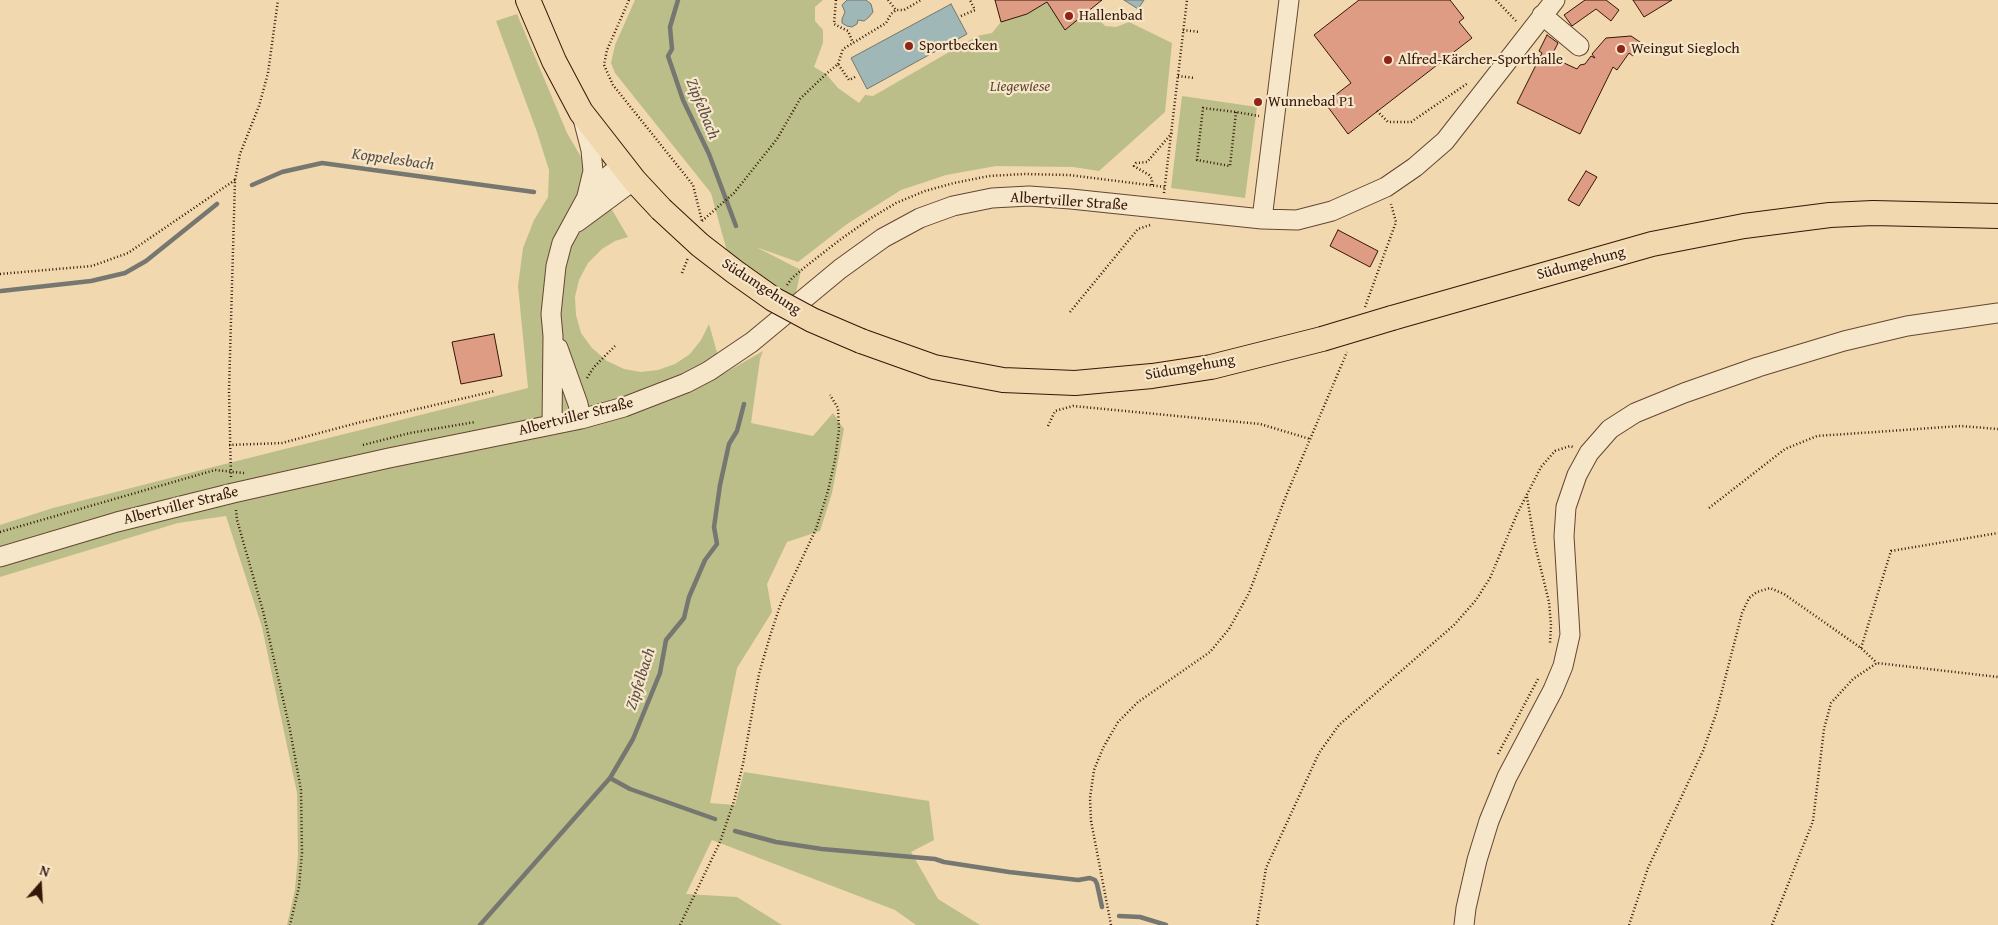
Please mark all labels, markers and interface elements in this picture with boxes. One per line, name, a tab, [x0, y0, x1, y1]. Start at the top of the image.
place label: Hallenbad	[1079, 7, 1143, 25]
marker: Hallenbad	[1063, 10, 1075, 22]
place label: Sportbecken	[919, 37, 998, 55]
marker: Sportbecken	[903, 40, 915, 52]
place label: Weingut Siegloch	[1631, 40, 1740, 58]
marker: Weingut Siegloch	[1615, 43, 1627, 55]
place label: Alfred-Kärcher-Sporthalle	[1398, 51, 1563, 69]
marker: Alfred-Kärcher-Sporthalle	[1382, 54, 1394, 66]
water label: Zipfelbach	[681, 76, 723, 142]
park label: Liegewiese	[990, 78, 1050, 96]
place label: Wunnebad P1	[1268, 93, 1354, 111]
marker: Wunnebad P1	[1252, 96, 1264, 108]
water label: Koppelesbach	[351, 145, 435, 175]
street label: Albertviller Straße	[1010, 189, 1128, 215]
street label: Südumgehung	[1535, 244, 1627, 284]
street label: Südumgehung	[718, 255, 804, 319]
street label: Südumgehung	[1144, 351, 1236, 385]
street label: Albertviller Straße	[517, 394, 635, 440]
street label: Albertviller Straße	[122, 483, 240, 529]
water label: Zipfelbach	[622, 646, 660, 712]
north arrow	[15, 860, 65, 910]
text: N	[37, 860, 53, 882]

